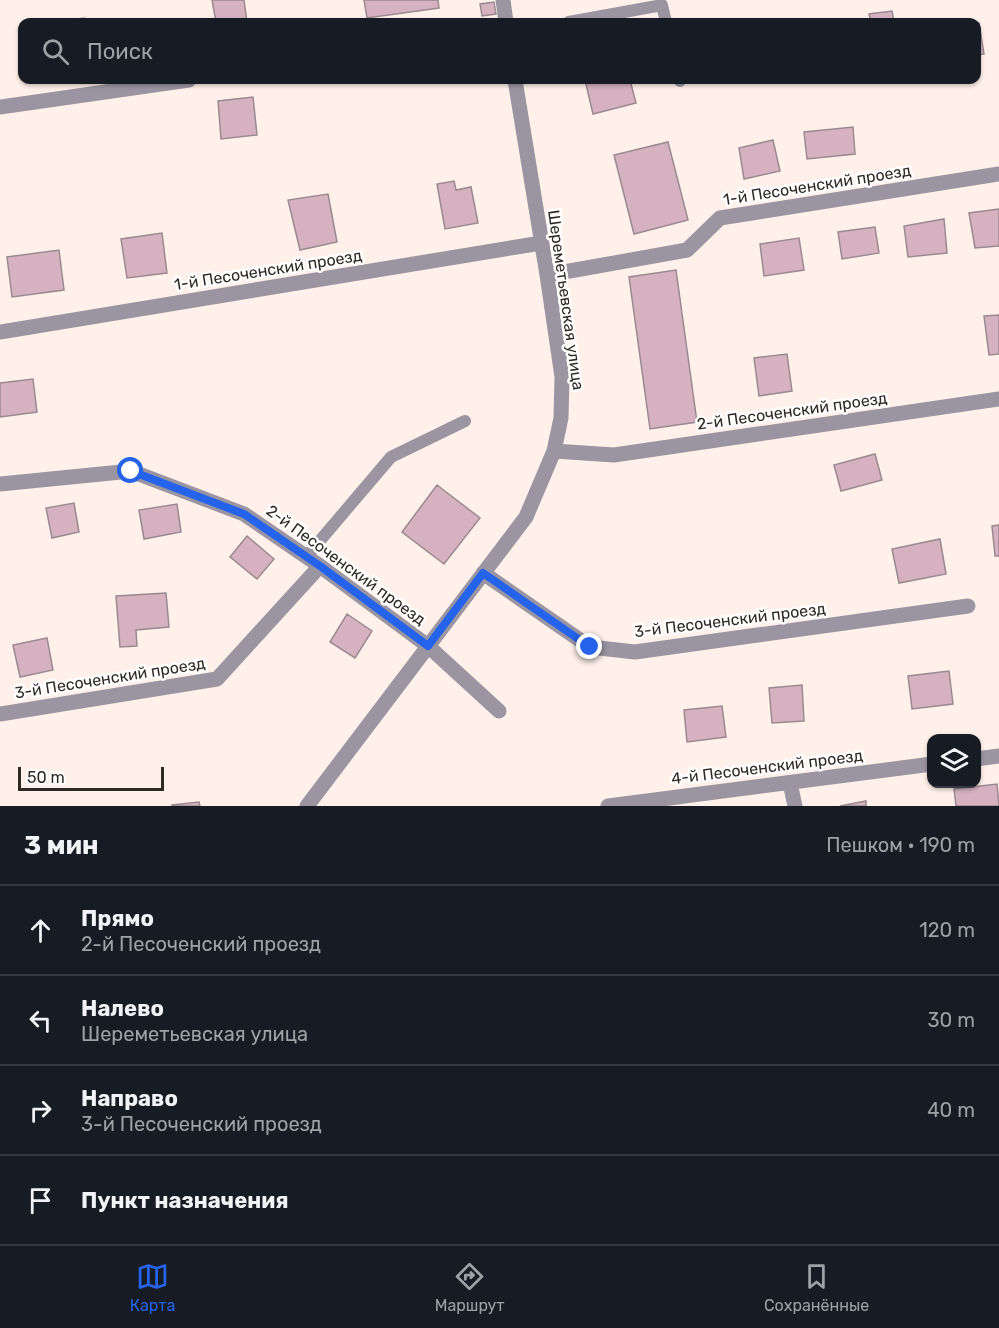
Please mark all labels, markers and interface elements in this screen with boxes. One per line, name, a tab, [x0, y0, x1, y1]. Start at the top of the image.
search box	[18, 18, 981, 84]
icon: search	[39, 35, 72, 68]
text: Поиск	[87, 38, 153, 65]
street label: 1-й Песоченский проезд	[722, 161, 913, 209]
street label: Шереметьевская улица	[544, 209, 588, 391]
street label: 1-й Песоченский проезд	[173, 246, 364, 294]
street label: 2-й Песоченский проезд	[696, 388, 889, 434]
route start	[117, 457, 143, 483]
street label: 2-й Песоченский проезд	[263, 501, 430, 629]
street label: 3-й Песоченский проезд	[633, 599, 827, 641]
route end	[576, 633, 602, 659]
street label: 3-й Песоченский проезд	[13, 653, 207, 702]
map controls	[927, 734, 981, 788]
button: layers	[927, 734, 981, 788]
street label: 4-й Песоченский проезд	[670, 746, 864, 788]
scale bar	[18, 764, 164, 792]
text: 50 m	[27, 768, 65, 787]
text: 3 мин	[24, 830, 99, 861]
text: Пешком · 190 m	[826, 833, 975, 857]
text: Прямо	[81, 905, 154, 932]
icon: ahead	[24, 914, 57, 947]
text: 120 m	[919, 918, 975, 942]
text: 2-й Песоченский проезд	[81, 932, 321, 956]
text: Налево	[81, 995, 164, 1022]
icon: left	[24, 1004, 57, 1037]
text: 30 m	[928, 1008, 975, 1032]
text: Шереметьевская улица	[81, 1022, 308, 1046]
text: Направо	[81, 1085, 178, 1112]
icon: right	[24, 1094, 57, 1127]
text: 40 m	[927, 1098, 975, 1122]
text: 3-й Песоченский проезд	[81, 1112, 322, 1136]
icon: arrive	[24, 1184, 57, 1217]
text: Пункт назначения	[81, 1187, 289, 1214]
tab: Карта	[130, 1260, 175, 1315]
tab: Маршрут	[435, 1260, 505, 1315]
tab: Сохранённые	[764, 1260, 869, 1315]

